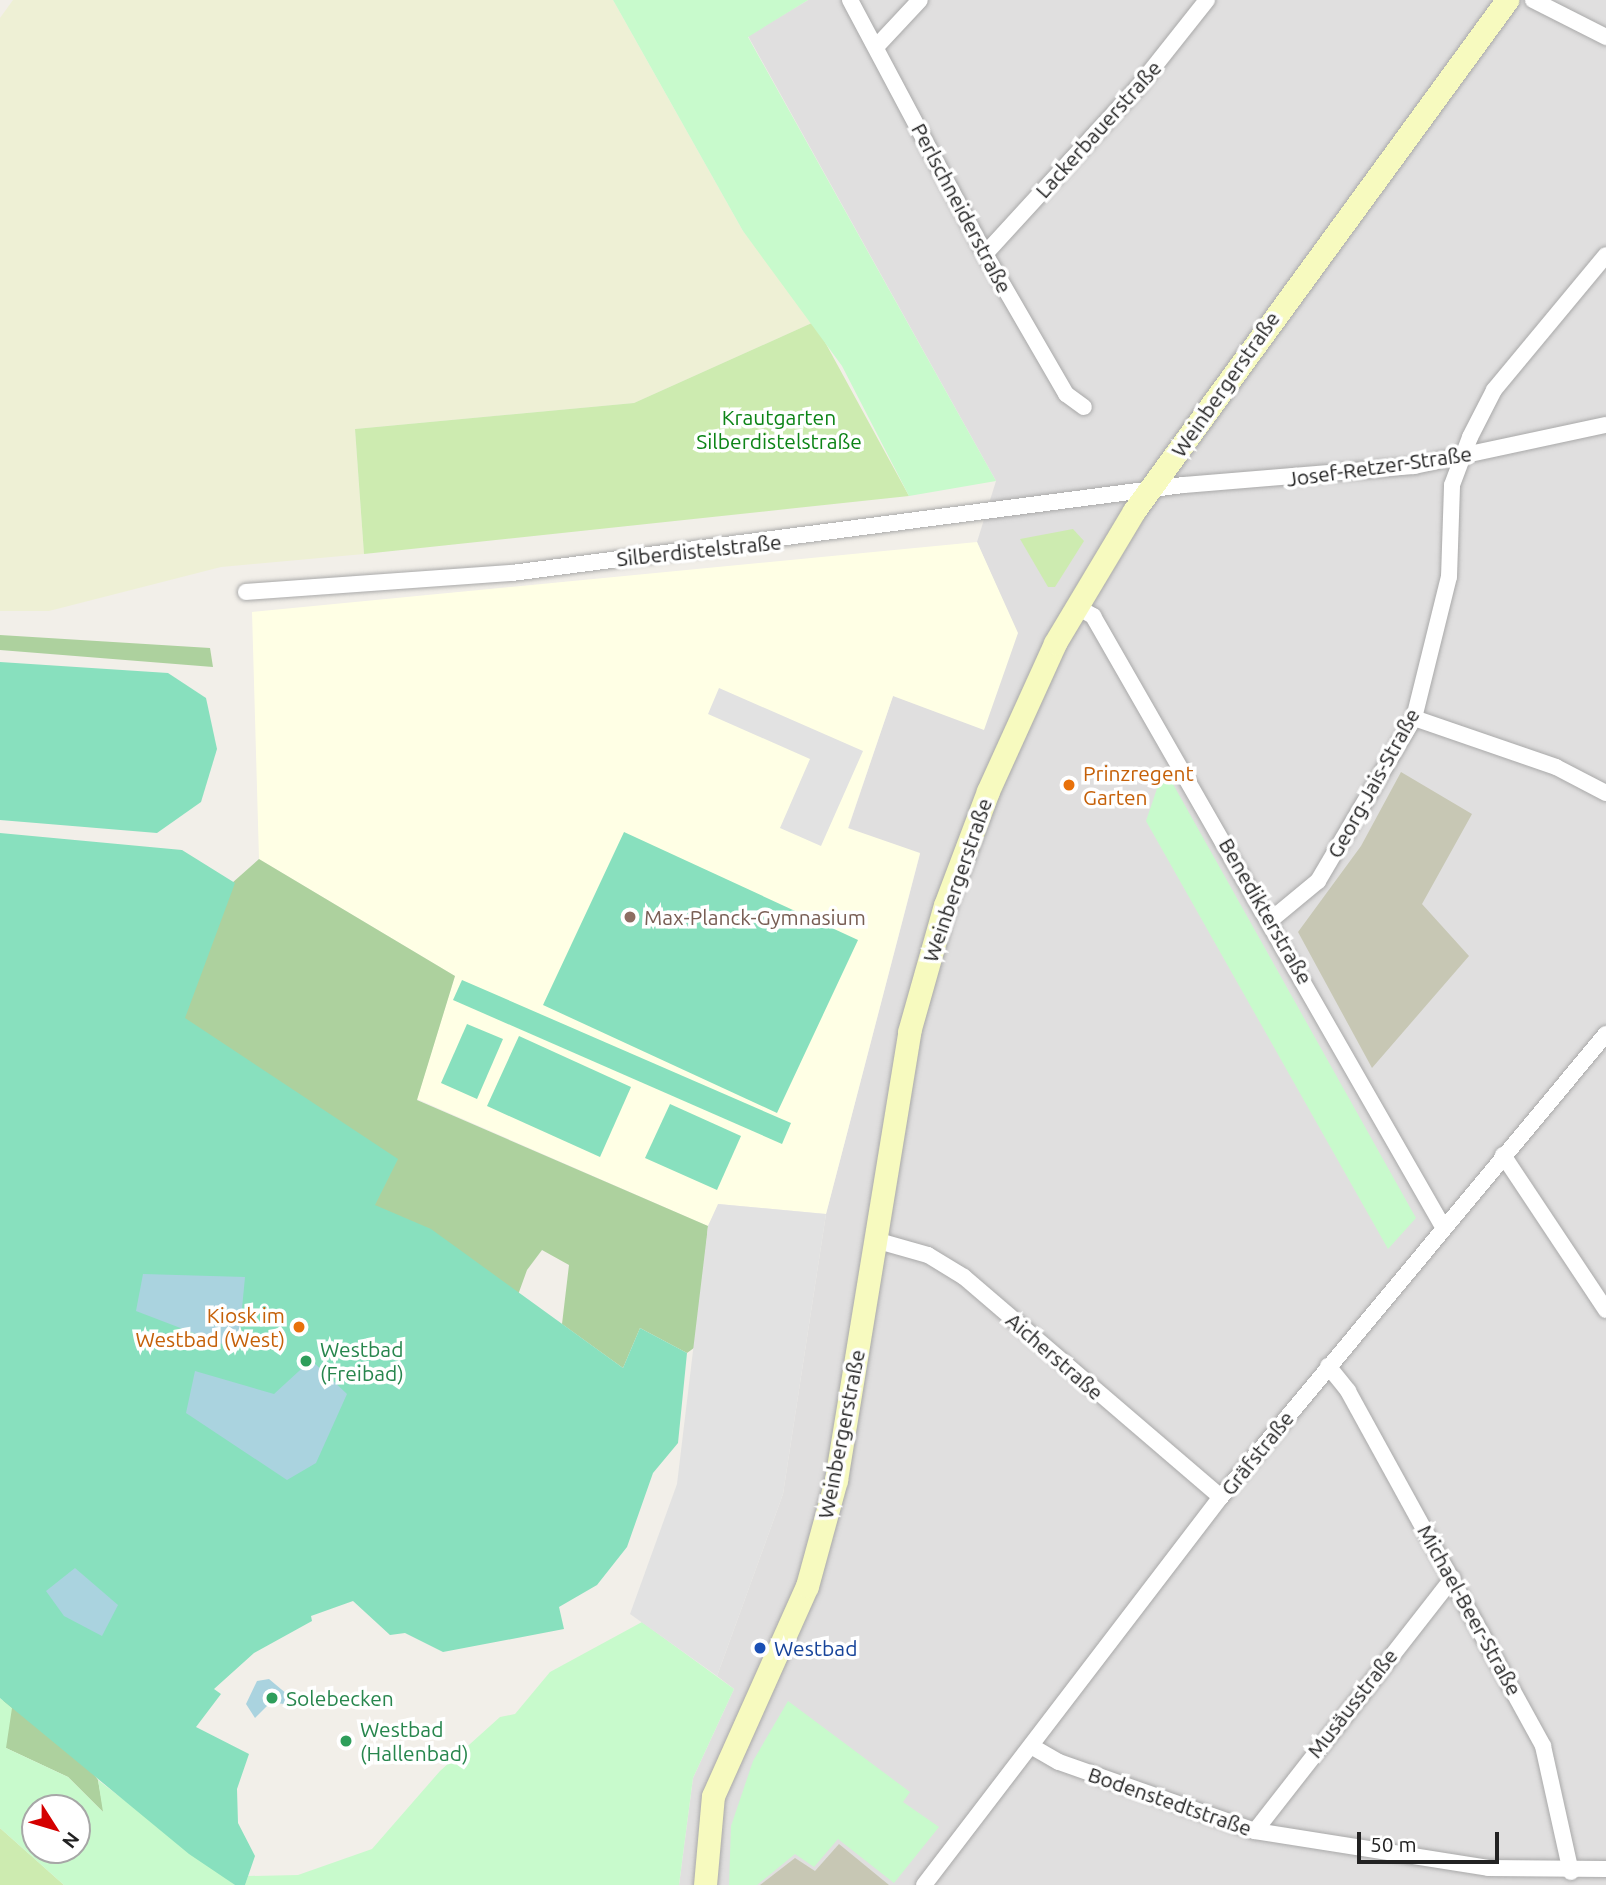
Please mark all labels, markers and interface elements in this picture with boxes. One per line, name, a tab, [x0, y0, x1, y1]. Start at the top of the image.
street label: Lackerbauerstraße	[1030, 55, 1166, 203]
street label: Perlschneiderstraße	[907, 119, 1017, 297]
street label: Weinbergerstraße	[1165, 306, 1285, 462]
park label: Krautgarten Silberdistelstraße	[696, 404, 862, 454]
street label: Josef-Retzer-Straße	[1285, 441, 1473, 491]
street label: Silberdistelstraße	[615, 529, 783, 571]
street label: Georg-Jais-Straße	[1321, 704, 1425, 862]
place label: Prinzregent Garten	[1083, 760, 1194, 810]
marker: Prinzregent Garten	[1061, 777, 1077, 793]
street label: Weinbergerstraße	[917, 795, 997, 965]
street label: Benedikterstraße	[1214, 833, 1318, 989]
place label: Max-Planck-Gymnasium	[644, 904, 866, 930]
marker: Max-Planck-Gymnasium	[622, 909, 638, 925]
place label: Kiosk im Westbad (West)	[135, 1302, 285, 1352]
street label: Aicherstraße	[1001, 1307, 1109, 1405]
marker: Kiosk im Westbad (West)	[291, 1319, 307, 1335]
place label: Westbad (Freibad)	[320, 1336, 404, 1386]
street label: Weinbergerstraße	[812, 1347, 870, 1521]
marker: Westbad (Freibad)	[298, 1353, 314, 1369]
street label: Gräfstraße	[1215, 1406, 1299, 1500]
street label: Michael-Beer-Straße	[1413, 1520, 1527, 1700]
place label: Westbad	[774, 1635, 857, 1661]
marker: Westbad	[752, 1640, 768, 1656]
street label: Musäusstraße	[1302, 1643, 1402, 1763]
place label: Solebecken	[286, 1685, 394, 1711]
marker: Solebecken	[264, 1690, 280, 1706]
place label: Westbad (Hallenbad)	[360, 1716, 469, 1766]
marker: Westbad (Hallenbad)	[338, 1733, 354, 1749]
street label: Bodenstedtstraße	[1085, 1761, 1255, 1841]
north arrow	[21, 1794, 91, 1864]
scale bar	[1361, 1818, 1503, 1862]
text: N	[58, 1828, 84, 1853]
text: 50 m	[1370, 1832, 1417, 1856]

